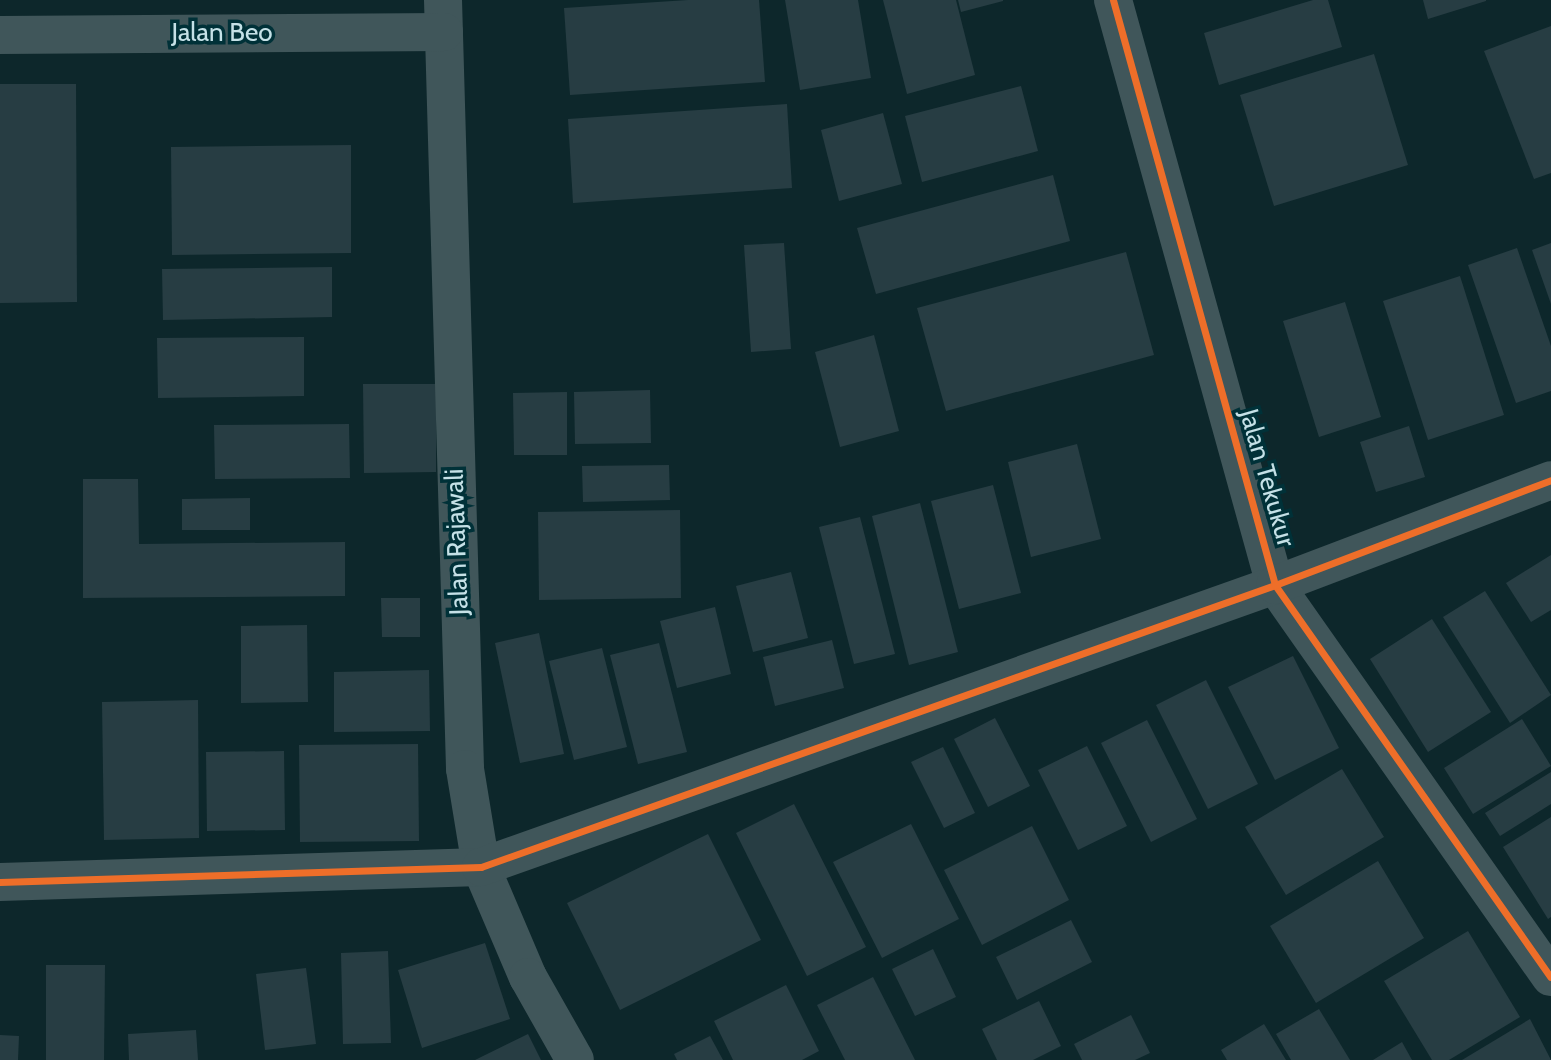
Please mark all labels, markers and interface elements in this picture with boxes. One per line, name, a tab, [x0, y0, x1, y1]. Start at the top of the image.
street label: Jalan Beo	[172, 17, 272, 49]
street label: Jalan Tekukur	[1232, 406, 1302, 550]
street label: Jalan Rajawali	[439, 468, 475, 616]

